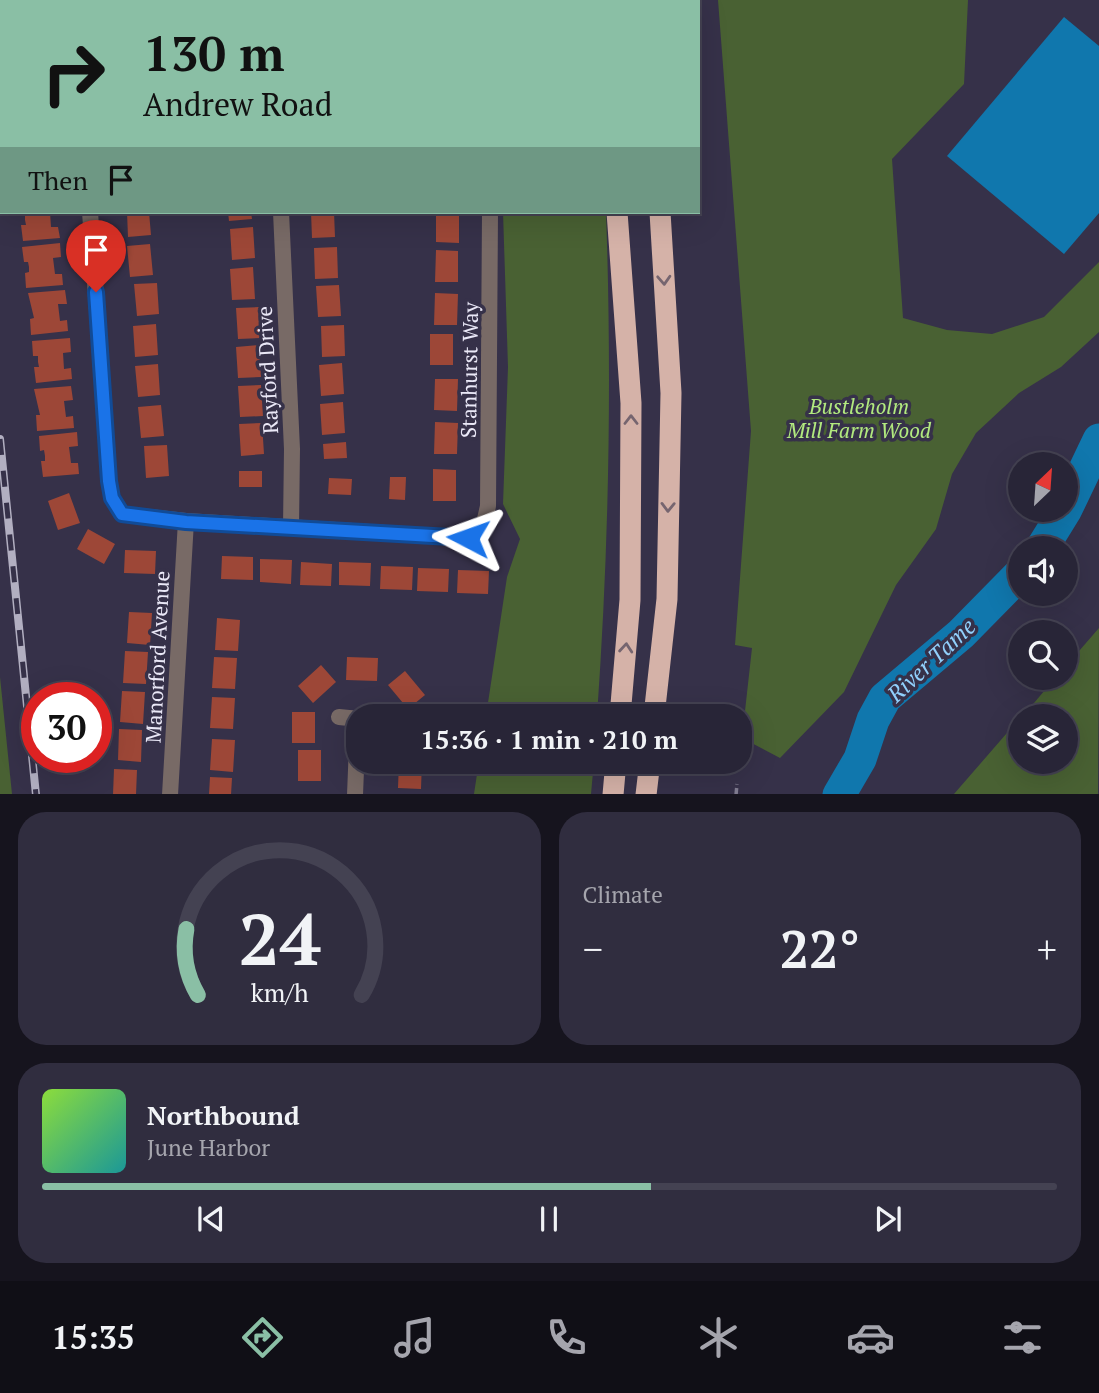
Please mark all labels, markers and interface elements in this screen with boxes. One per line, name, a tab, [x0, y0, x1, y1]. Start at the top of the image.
text: 130 m	[143, 20, 285, 85]
icon: right	[28, 28, 119, 119]
text: Andrew Road	[143, 83, 332, 125]
icon: arrive	[102, 161, 140, 199]
text: Then	[28, 163, 88, 197]
pin	[66, 220, 126, 292]
icon: arrive	[77, 231, 115, 269]
one-way arrow	[656, 275, 671, 286]
street label: Stanhurst Way	[454, 301, 484, 438]
street label: Rayford Drive	[250, 305, 284, 435]
park label: Bustleholm Mill Farm Wood	[786, 392, 932, 444]
one-way arrow	[623, 415, 639, 425]
north arrow	[1008, 452, 1078, 522]
map controls	[1008, 452, 1078, 774]
position arrow	[431, 501, 505, 575]
one-way arrow	[661, 502, 676, 513]
button: sound	[1008, 536, 1078, 606]
street label: Manorford Avenue	[139, 570, 175, 744]
water label: River Tame	[879, 611, 982, 710]
button: search	[1008, 620, 1078, 690]
one-way arrow	[618, 642, 633, 653]
speed limit sign: 30	[21, 682, 112, 773]
button: layers	[1008, 704, 1078, 774]
text: 15:36 · 1 min · 210 m	[420, 722, 678, 756]
text: Climate	[583, 879, 663, 910]
text: 24	[238, 889, 320, 986]
text: 22°	[780, 914, 860, 983]
text: −	[583, 924, 603, 974]
text: +	[1037, 924, 1057, 974]
text: km/h	[250, 975, 308, 1008]
text: Northbound	[147, 1098, 300, 1132]
text: June Harbor	[147, 1132, 270, 1163]
icon: previous	[192, 1200, 230, 1238]
icon: pause	[530, 1200, 568, 1238]
icon: next	[869, 1200, 907, 1238]
icon: directions	[238, 1313, 287, 1362]
icon: music	[390, 1313, 439, 1362]
icon: phone	[542, 1313, 591, 1362]
icon: climate	[694, 1313, 743, 1362]
icon: car	[846, 1313, 895, 1362]
icon: filters	[998, 1313, 1047, 1362]
text: 15:35	[52, 1316, 135, 1358]

